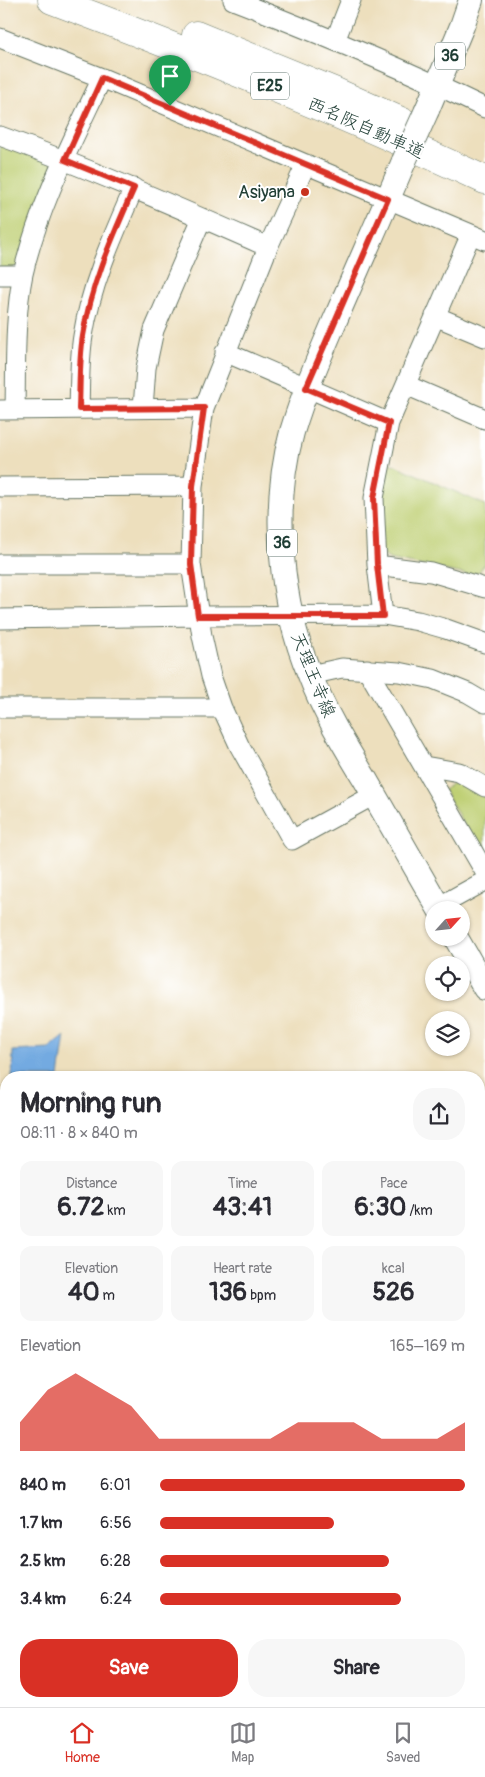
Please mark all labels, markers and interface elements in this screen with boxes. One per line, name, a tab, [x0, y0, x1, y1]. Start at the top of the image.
road number: 36	[435, 42, 465, 70]
pin	[149, 55, 191, 106]
icon: arrive	[156, 62, 184, 90]
road number: E25	[251, 72, 289, 100]
street label: 西名阪自動車道	[304, 92, 428, 164]
place label: Asiyana	[238, 181, 295, 204]
marker: Asiyana	[299, 186, 311, 198]
road number: 36	[267, 530, 297, 556]
street label: 天理王寺線	[285, 629, 341, 721]
north arrow	[425, 901, 470, 946]
map controls	[425, 901, 470, 1056]
button: locate	[425, 956, 470, 1001]
button: layers	[425, 1011, 470, 1056]
text: Morning run	[20, 1086, 162, 1121]
button: share	[413, 1088, 465, 1140]
text: 08:11 · 8 × 840 m	[20, 1123, 138, 1143]
text: Distance	[66, 1175, 117, 1192]
text: Time	[228, 1175, 257, 1192]
text: Pace	[380, 1175, 407, 1192]
text: 6.72	[57, 1192, 104, 1223]
text: 43:41	[213, 1192, 272, 1223]
text: 6:30	[354, 1192, 406, 1223]
text: km	[104, 1202, 126, 1219]
text: /km	[406, 1202, 433, 1219]
text: Elevation	[65, 1260, 118, 1277]
text: Heart rate	[213, 1260, 272, 1277]
text: kcal	[382, 1260, 405, 1277]
text: 40	[68, 1277, 100, 1308]
text: 136	[209, 1277, 247, 1308]
text: 526	[372, 1277, 415, 1308]
text: m	[100, 1287, 115, 1304]
text: bpm	[247, 1287, 276, 1304]
text: Elevation	[20, 1336, 81, 1356]
text: 165–169 m	[390, 1336, 465, 1356]
text: 840 m	[20, 1475, 66, 1495]
text: 6:01	[100, 1475, 131, 1495]
text: 1.7 km	[20, 1513, 63, 1533]
text: 6:56	[100, 1513, 132, 1533]
text: 2.5 km	[20, 1551, 65, 1571]
text: 6:28	[100, 1551, 131, 1571]
text: 3.4 km	[20, 1589, 66, 1609]
text: 6:24	[100, 1589, 132, 1609]
button: Save	[20, 1639, 238, 1697]
button: Share	[248, 1639, 465, 1697]
tab: Home	[64, 1719, 100, 1766]
tab: Map	[229, 1719, 257, 1766]
tab: Saved	[386, 1719, 420, 1766]

